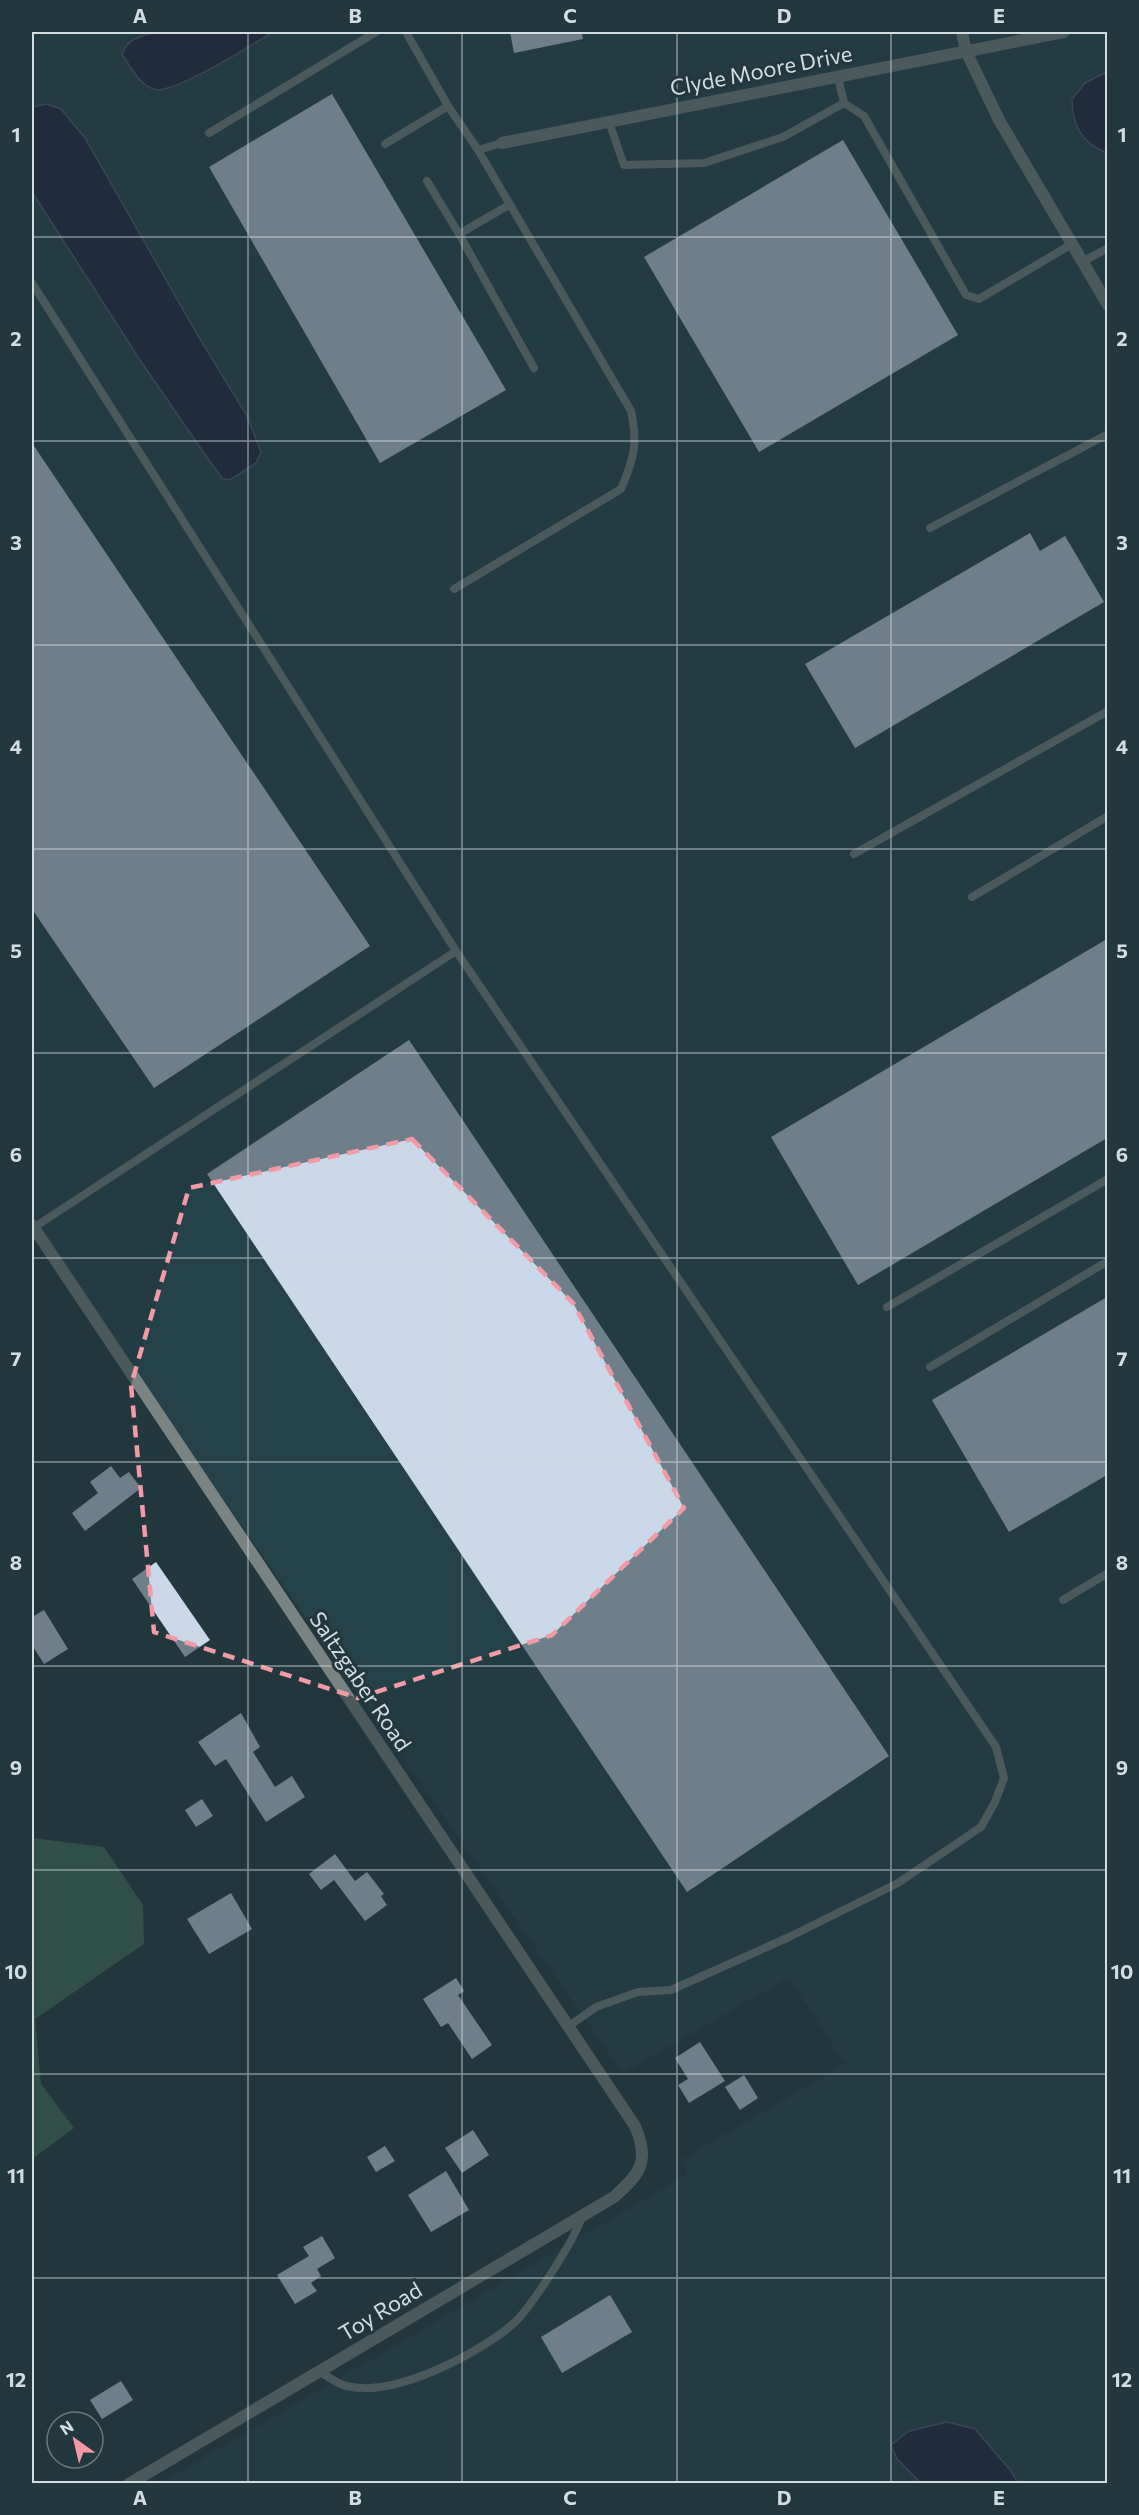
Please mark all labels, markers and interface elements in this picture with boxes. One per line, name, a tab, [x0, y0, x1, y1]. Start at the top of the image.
text: A	[133, 3, 147, 27]
text: B	[348, 3, 362, 27]
text: C	[563, 3, 577, 27]
text: D	[777, 3, 791, 27]
text: E	[993, 3, 1005, 27]
street label: Clyde Moore Drive	[668, 39, 854, 101]
text: 1	[11, 122, 21, 146]
text: 1	[1117, 122, 1127, 146]
text: 2	[10, 326, 22, 350]
text: 2	[1116, 326, 1128, 350]
text: 3	[10, 530, 22, 554]
text: 3	[1116, 530, 1128, 554]
text: 4	[10, 734, 22, 758]
text: 4	[1116, 734, 1128, 758]
text: 5	[10, 938, 22, 962]
text: 5	[1116, 938, 1128, 962]
text: 6	[10, 1142, 22, 1166]
text: 6	[1116, 1142, 1128, 1166]
text: 7	[11, 1346, 22, 1370]
text: 7	[1117, 1346, 1128, 1370]
text: 8	[10, 1550, 22, 1574]
text: 8	[1116, 1550, 1128, 1574]
street label: Saltzgaber Road	[304, 1606, 418, 1756]
text: 9	[10, 1755, 22, 1779]
text: 9	[1116, 1755, 1128, 1779]
text: 10	[5, 1959, 27, 1983]
text: 10	[1111, 1959, 1133, 1983]
text: 11	[7, 2163, 25, 2187]
text: 11	[1113, 2163, 1131, 2187]
street label: Toy Road	[334, 2276, 426, 2346]
text: 12	[6, 2367, 26, 2391]
text: 12	[1112, 2367, 1132, 2391]
north arrow	[45, 2410, 105, 2470]
text: N	[56, 2416, 77, 2438]
text: A	[133, 2485, 147, 2509]
text: B	[348, 2485, 362, 2509]
text: C	[563, 2485, 577, 2509]
text: D	[777, 2485, 791, 2509]
text: E	[993, 2485, 1005, 2509]

